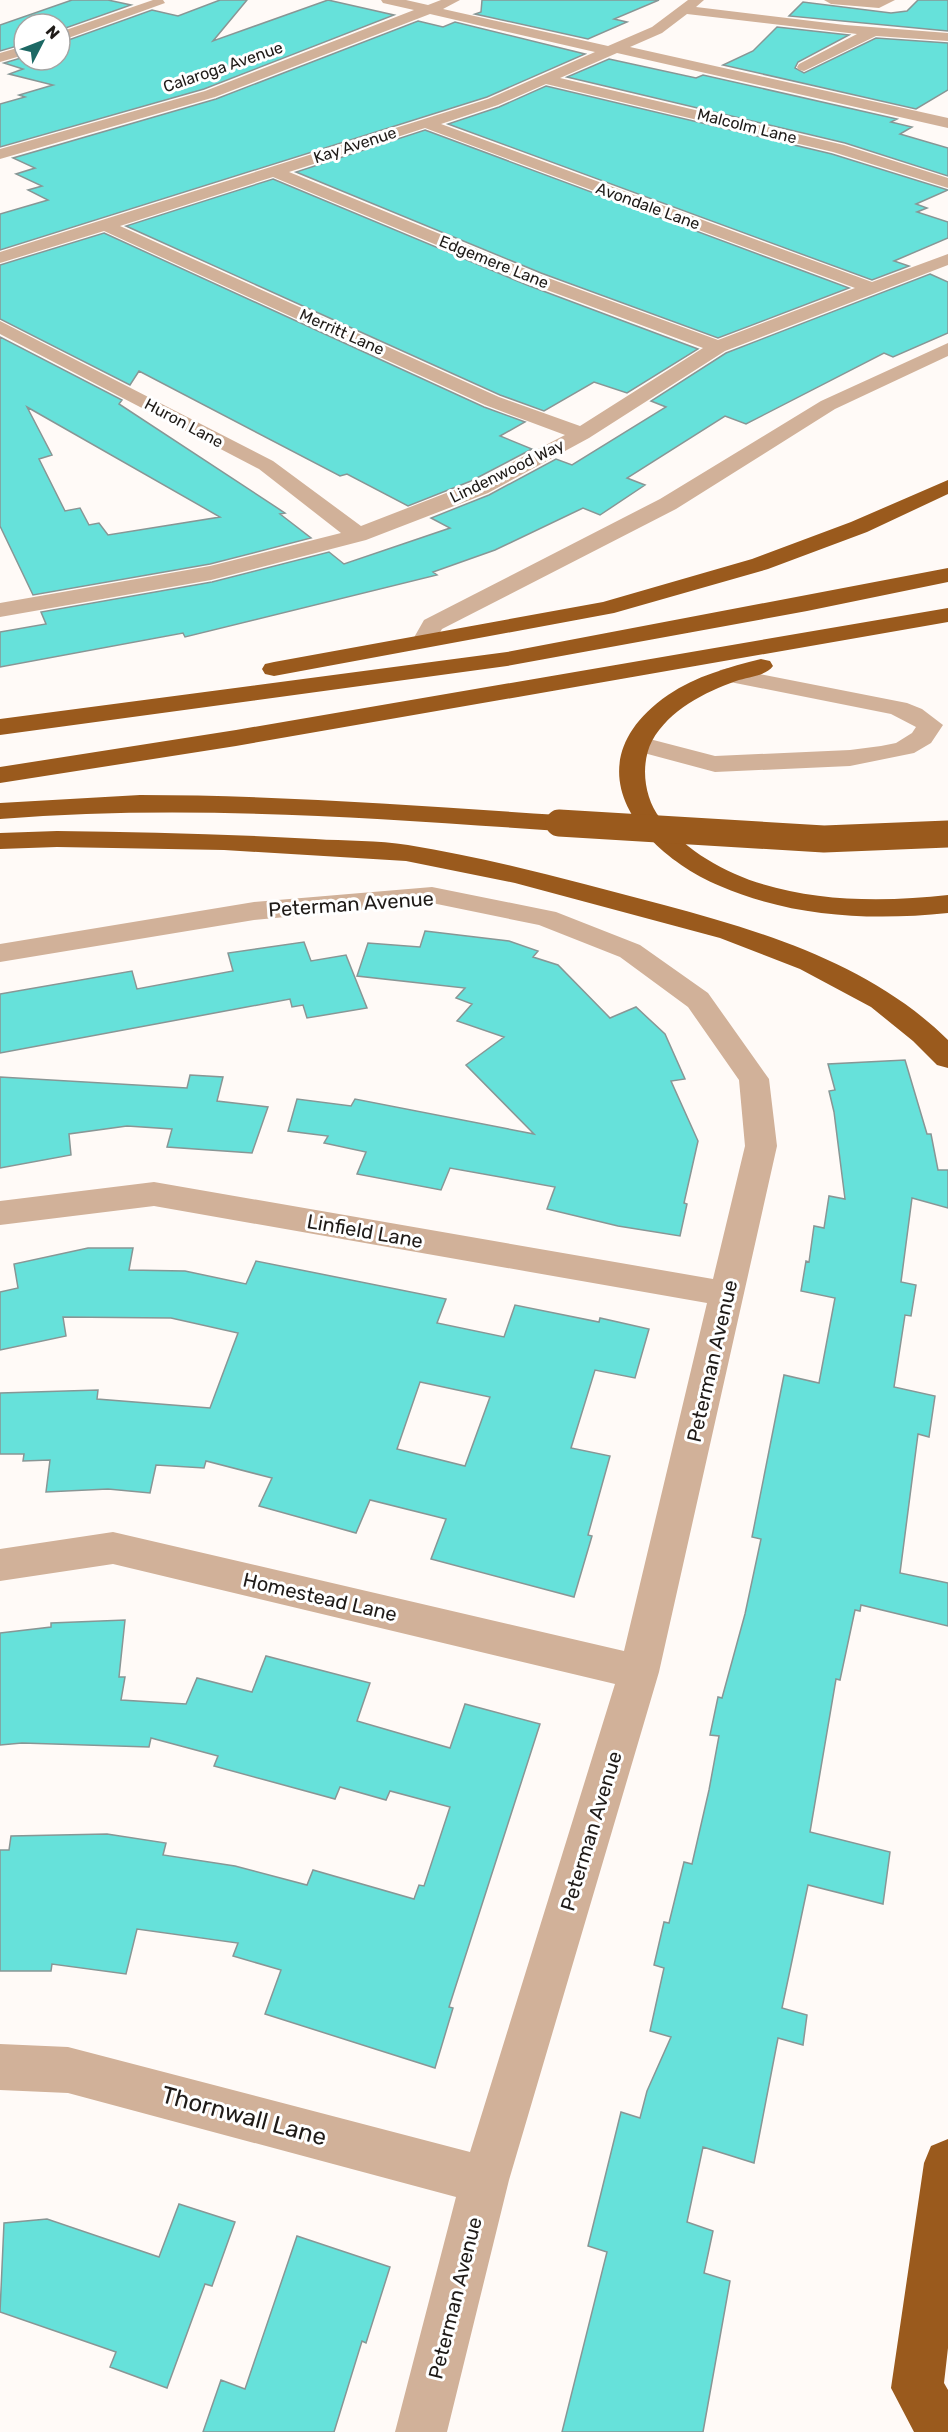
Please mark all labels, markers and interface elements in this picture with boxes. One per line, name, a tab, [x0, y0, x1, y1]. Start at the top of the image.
north arrow	[12, 12, 72, 72]
text: N	[42, 22, 64, 43]
street label: Calaroga Avenue	[161, 38, 285, 96]
street label: Malcolm Lane	[695, 104, 799, 148]
street label: Kay Avenue	[311, 123, 399, 167]
street label: Avondale Lane	[593, 178, 703, 234]
street label: Edgemere Lane	[437, 231, 551, 293]
street label: Merritt Lane	[297, 305, 387, 359]
street label: Huron Lane	[141, 394, 227, 452]
street label: Lindenwood Way	[447, 435, 567, 507]
street label: Peterman Avenue	[267, 886, 435, 922]
street label: Linfield Lane	[305, 1209, 425, 1253]
street label: Peterman Avenue	[682, 1278, 742, 1444]
street label: Homestead Lane	[241, 1568, 399, 1626]
street label: Peterman Avenue	[555, 1748, 627, 1914]
street label: Thornwall Lane	[158, 2081, 330, 2151]
street label: Peterman Avenue	[423, 2215, 487, 2381]

